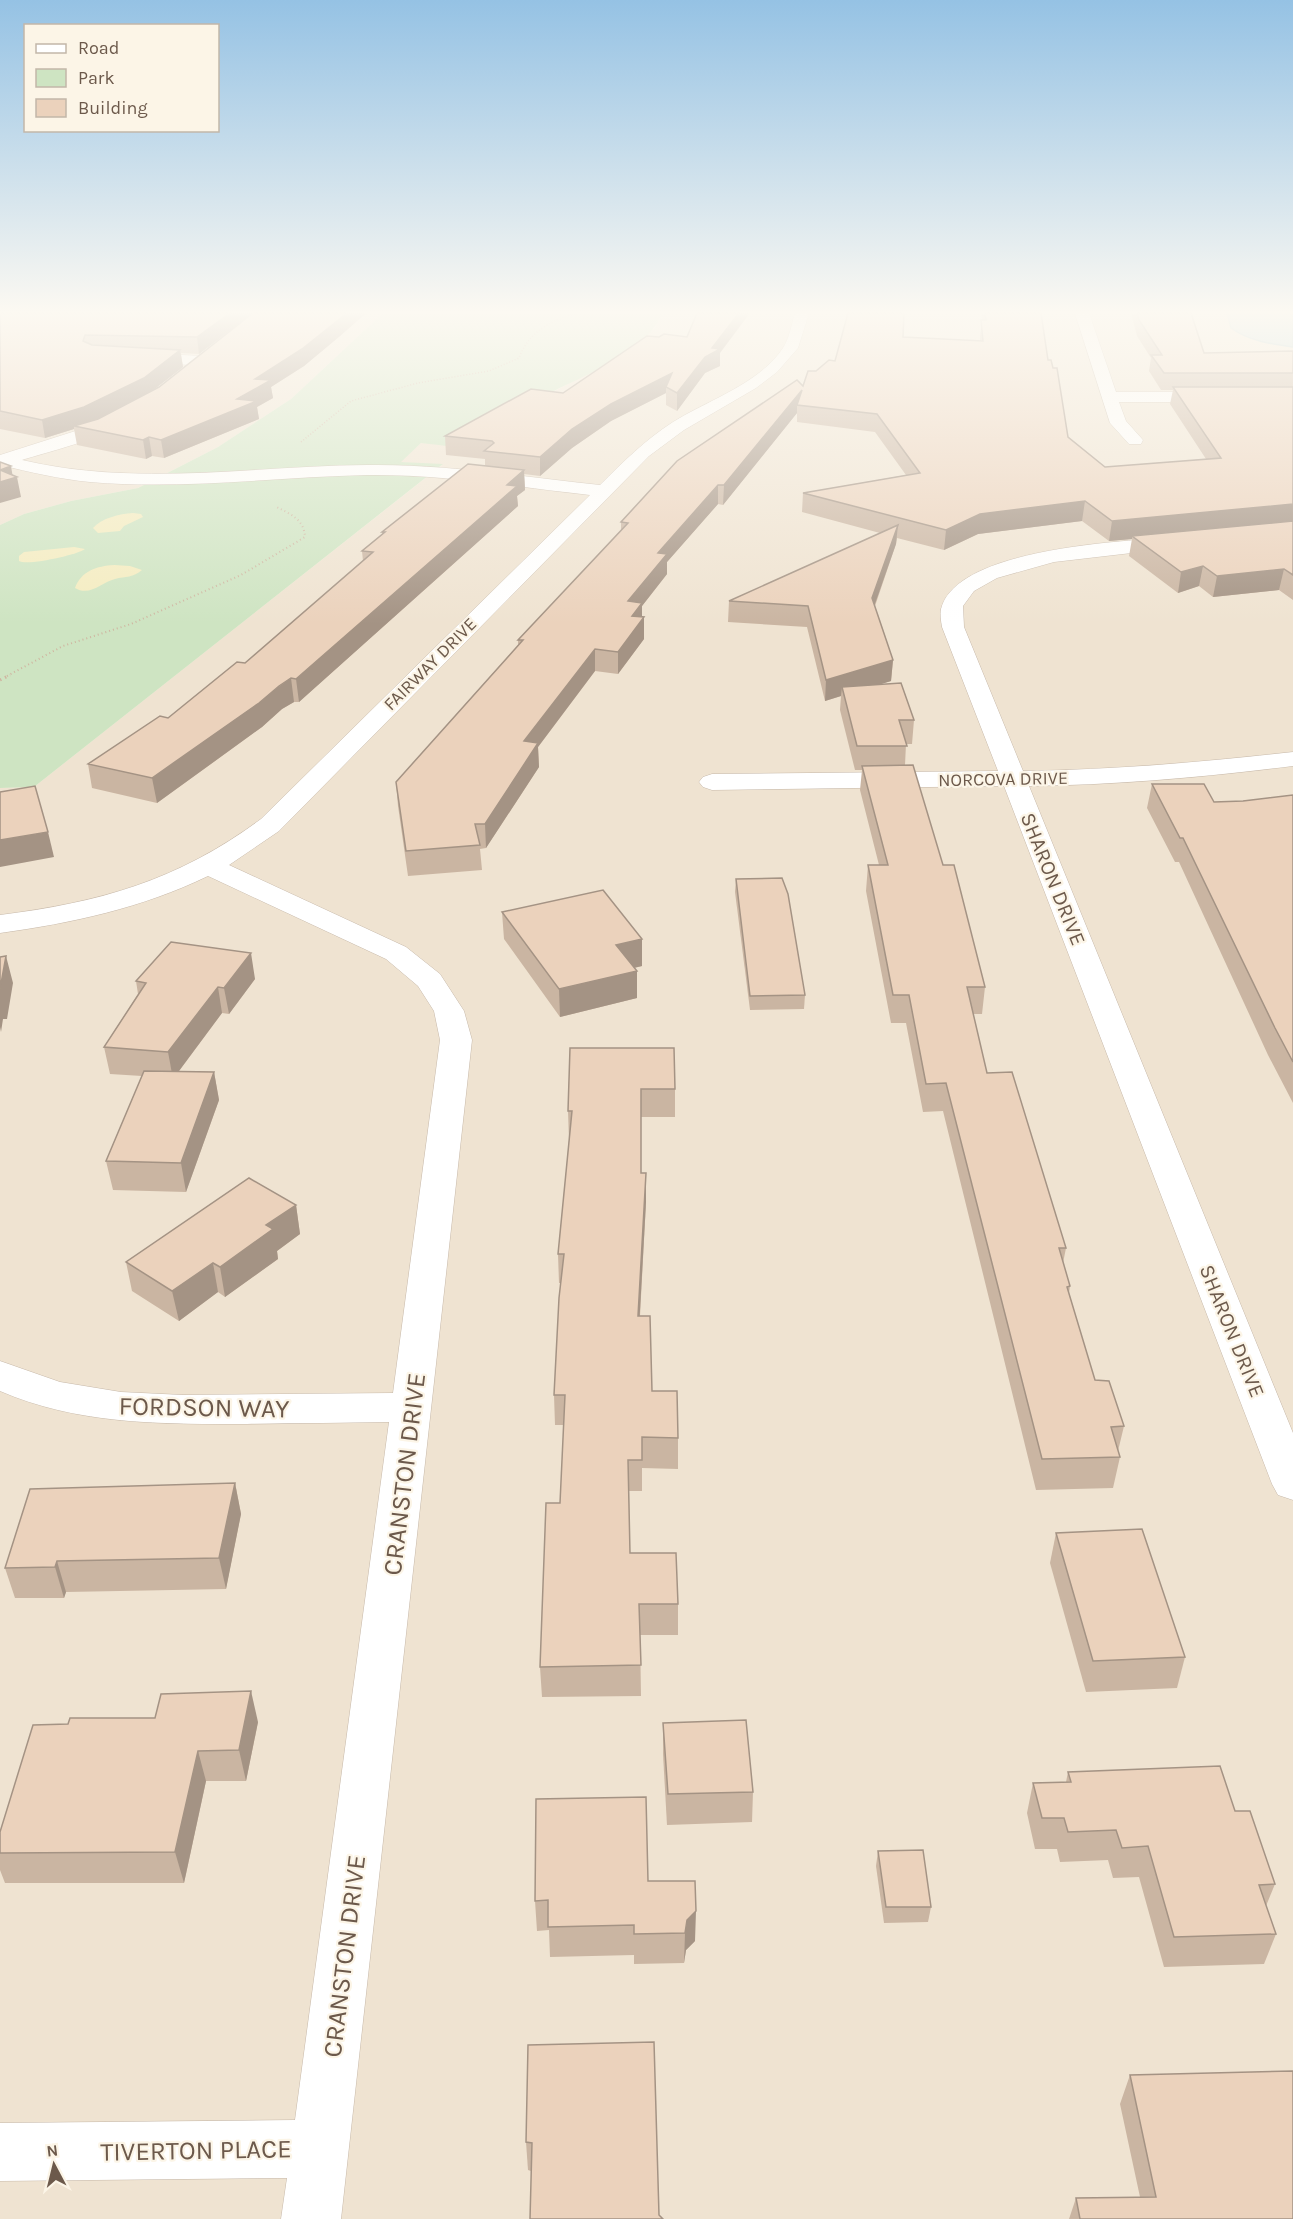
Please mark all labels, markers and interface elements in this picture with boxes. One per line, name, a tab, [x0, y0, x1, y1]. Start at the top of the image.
legend	[24, 24, 219, 132]
text: Road	[78, 37, 119, 59]
text: Park	[78, 67, 115, 89]
text: Building	[78, 97, 148, 119]
street label: FAIRWAY DRIVE	[379, 613, 481, 715]
street label: NORCOVA DRIVE	[938, 767, 1068, 791]
street label: SHARON DRIVE	[1016, 809, 1090, 949]
street label: SHARON DRIVE	[1195, 1261, 1269, 1401]
street label: CRANSTON DRIVE	[377, 1371, 432, 1577]
street label: FORDSON WAY	[118, 1391, 290, 1425]
street label: CRANSTON DRIVE	[317, 1853, 372, 2059]
street label: TIVERTON PLACE	[100, 2133, 292, 2168]
north arrow	[24, 2135, 84, 2195]
text: N	[45, 2140, 59, 2161]

